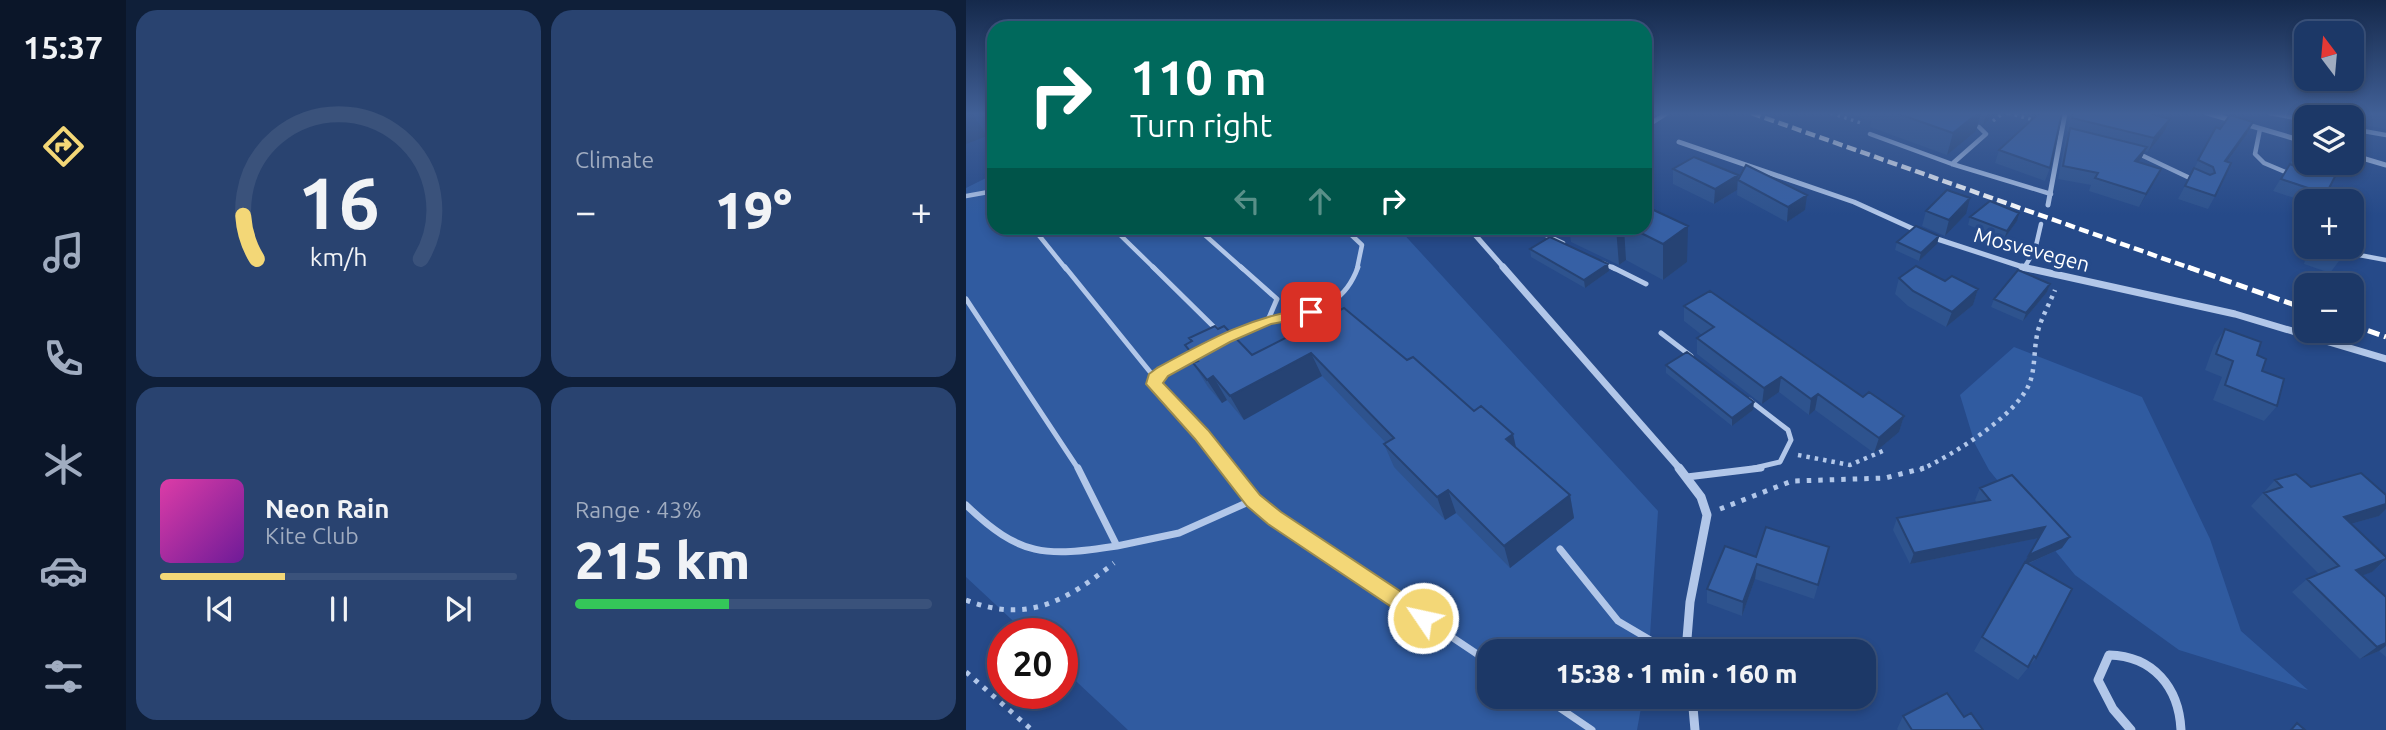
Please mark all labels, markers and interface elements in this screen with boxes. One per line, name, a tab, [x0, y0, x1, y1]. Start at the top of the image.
north arrow	[2294, 21, 2364, 91]
map controls	[2294, 21, 2364, 343]
text: 15:37	[23, 29, 103, 65]
icon: right	[1015, 49, 1106, 140]
text: 110 m	[1130, 49, 1267, 104]
button: layers	[2294, 105, 2364, 175]
text: Turn right	[1130, 107, 1272, 143]
icon: directions	[39, 122, 88, 171]
text: Climate	[575, 147, 654, 172]
text: 16	[297, 162, 380, 244]
text: 19°	[715, 181, 792, 239]
icon: left	[1228, 182, 1266, 220]
icon: ahead	[1301, 182, 1339, 220]
icon: right	[1374, 182, 1412, 220]
button: +	[2294, 189, 2364, 259]
text: −	[575, 190, 596, 232]
text: +	[911, 190, 932, 232]
street label: Mosvevegen	[1971, 222, 2093, 276]
icon: music	[39, 228, 88, 277]
text: km/h	[310, 243, 367, 271]
button: −	[2294, 273, 2364, 343]
pin	[1281, 282, 1341, 342]
icon: arrive	[1292, 293, 1330, 331]
icon: phone	[39, 334, 88, 383]
icon: climate	[39, 440, 88, 489]
text: Neon Rain	[265, 494, 390, 523]
text: Range · 43%	[575, 497, 702, 522]
text: Kite Club	[265, 523, 359, 548]
text: 215 km	[575, 531, 750, 589]
icon: car	[39, 546, 88, 595]
position arrow	[1386, 581, 1460, 655]
icon: previous	[201, 590, 239, 628]
icon: pause	[320, 590, 358, 628]
icon: next	[439, 590, 477, 628]
speed limit sign: 20	[987, 618, 1078, 709]
icon: filters	[39, 652, 88, 701]
text: 15:38 · 1 min · 160 m	[1556, 659, 1797, 688]

